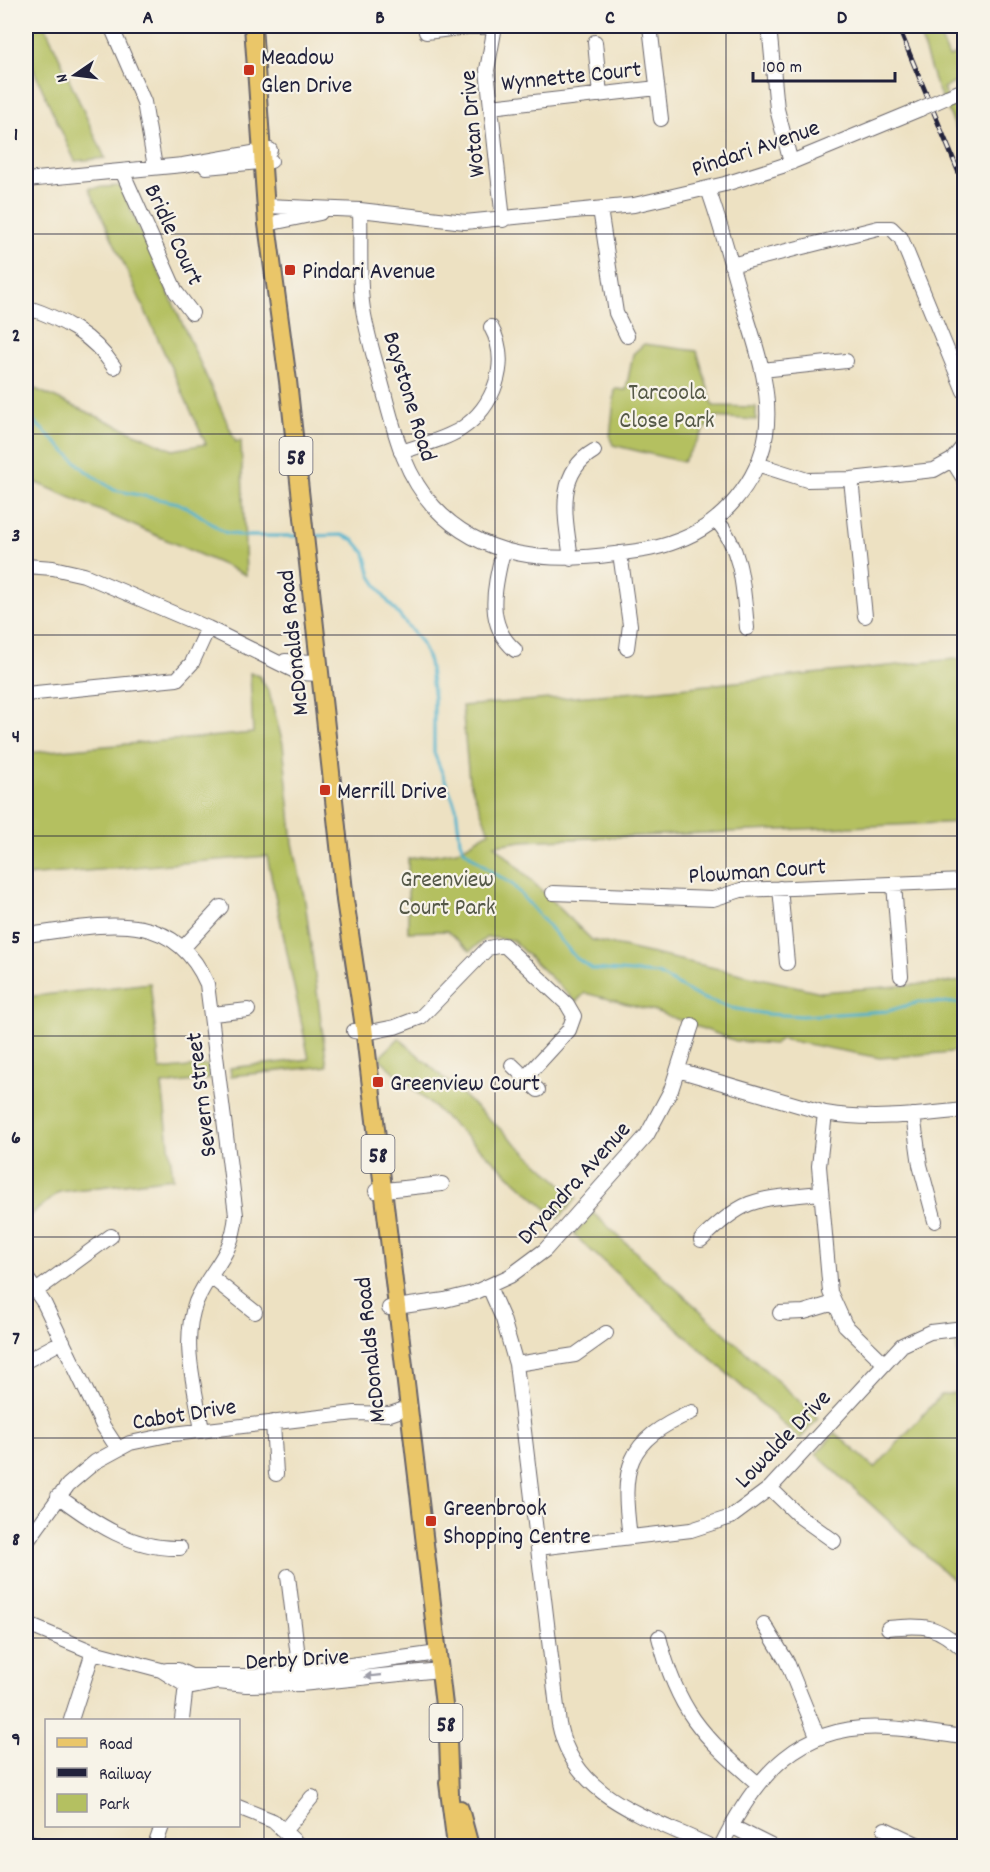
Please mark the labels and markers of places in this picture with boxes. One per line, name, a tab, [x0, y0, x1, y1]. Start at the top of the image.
place label: Meadow Glen Drive	[261, 42, 352, 104]
marker: Meadow Glen Drive	[242, 63, 256, 77]
place label: Pindari Avenue	[302, 256, 435, 290]
marker: Pindari Avenue	[283, 263, 297, 277]
place label: Merrill Drive	[337, 776, 447, 810]
marker: Merrill Drive	[318, 783, 332, 797]
place label: Greenview Court	[390, 1068, 540, 1102]
marker: Greenview Court	[371, 1075, 385, 1089]
place label: Greenbrook Shopping Centre	[443, 1493, 591, 1555]
marker: Greenbrook Shopping Centre	[424, 1514, 438, 1528]

